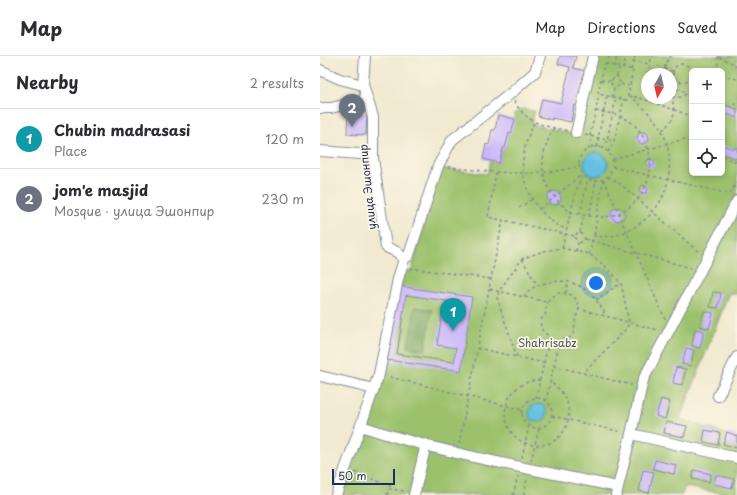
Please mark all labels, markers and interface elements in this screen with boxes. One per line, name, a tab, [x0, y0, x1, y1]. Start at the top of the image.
text: Map	[20, 14, 62, 42]
text: Map	[535, 17, 565, 38]
text: Directions	[587, 17, 655, 38]
text: Saved	[677, 17, 717, 38]
north arrow	[641, 68, 677, 104]
map controls	[689, 68, 725, 176]
button: +	[689, 68, 725, 104]
text: Nearby	[16, 69, 78, 95]
text: 2 results	[250, 73, 304, 92]
pin: 2	[339, 94, 365, 127]
button: −	[689, 104, 725, 140]
text: Chubin madrasasi	[54, 118, 190, 141]
text: 1	[26, 129, 32, 148]
text: 120 m	[265, 129, 304, 148]
button: locate	[689, 140, 725, 176]
text: Place	[54, 141, 87, 160]
street label: улица Эшонпир	[354, 143, 380, 231]
text: jom'e masjid	[54, 178, 148, 201]
text: 2	[24, 189, 34, 208]
text: 230 m	[262, 189, 304, 208]
text: Mosque · улица Эшонпир	[54, 201, 214, 220]
your location	[586, 273, 606, 293]
pin: 1	[440, 298, 466, 331]
park label: Shahrisabz	[518, 334, 576, 351]
scale bar	[332, 467, 395, 486]
text: 50 m	[338, 467, 367, 484]

